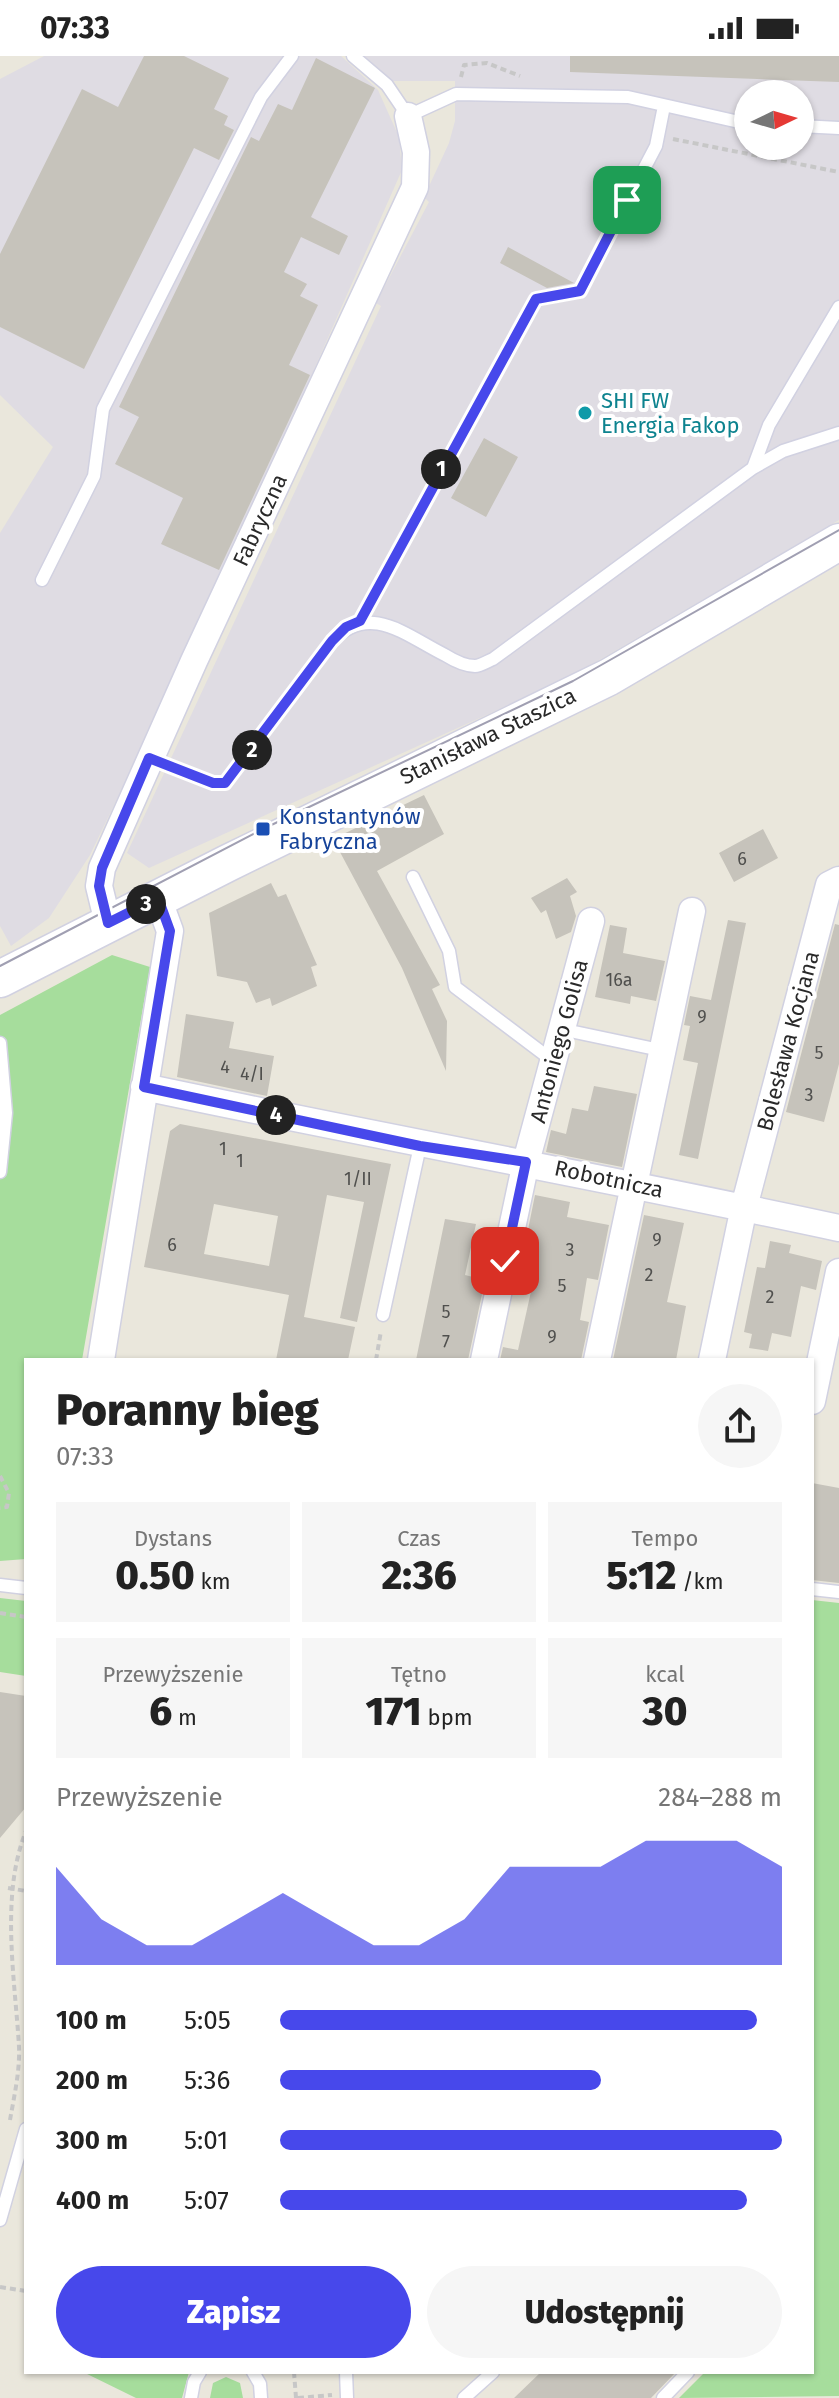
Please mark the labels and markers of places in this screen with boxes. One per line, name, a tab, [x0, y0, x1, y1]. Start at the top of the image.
pin	[593, 166, 661, 234]
place label: SHI FW Energia Fakop	[601, 387, 739, 439]
marker: SHI FW Energia Fakop	[576, 404, 594, 422]
pin: 1	[421, 449, 461, 489]
pin: 2	[232, 730, 272, 770]
place label: Konstantynów Fabryczna	[279, 803, 421, 855]
marker: Konstantynów Fabryczna	[254, 820, 272, 838]
pin: 3	[126, 884, 166, 924]
pin: 4	[256, 1095, 296, 1135]
pin	[471, 1227, 539, 1295]

